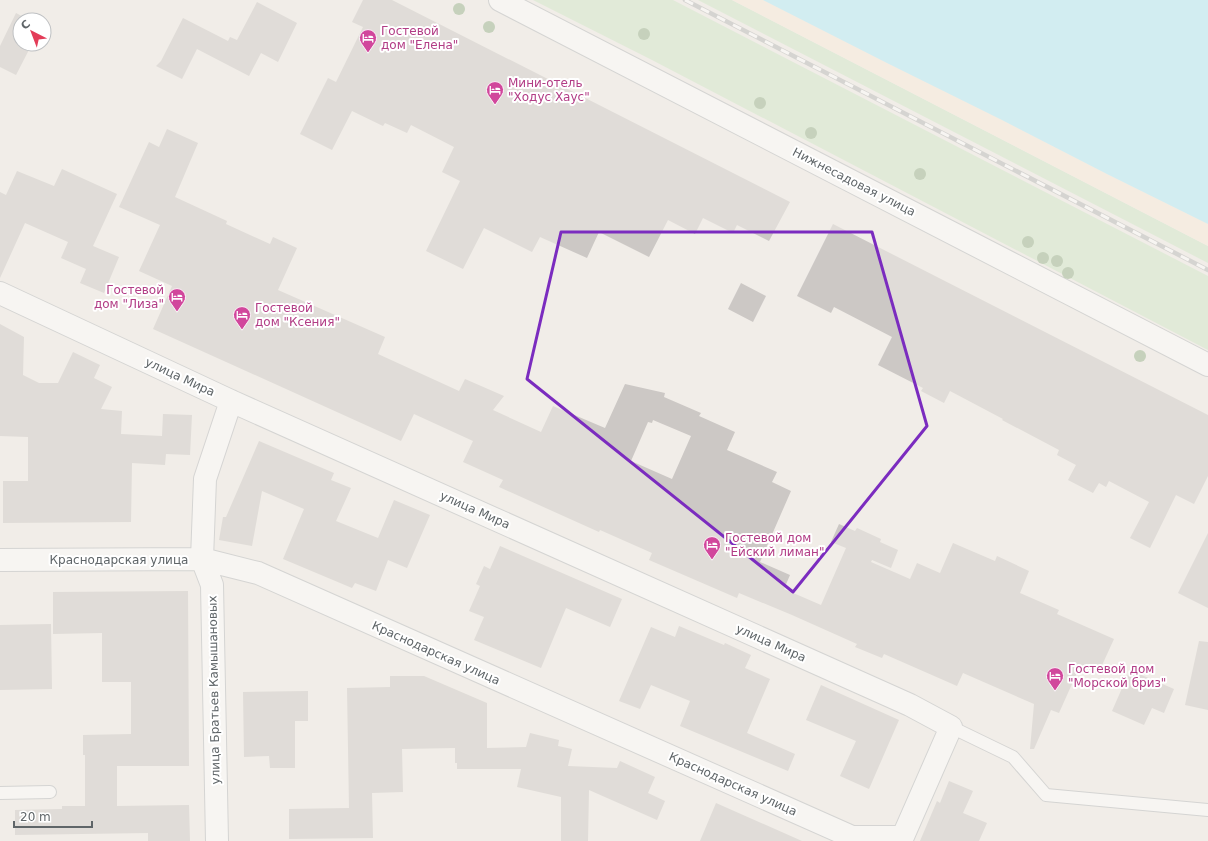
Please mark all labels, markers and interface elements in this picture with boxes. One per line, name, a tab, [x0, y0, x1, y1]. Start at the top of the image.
north arrow	[12, 12, 52, 52]
text: С	[18, 17, 33, 32]
place label: Гостевой дом "Елена"	[381, 24, 458, 52]
hotel icon: Гостевой дом "Елена"	[358, 28, 378, 53]
place label: Мини-отель "Ходус Хаус"	[508, 76, 590, 104]
hotel icon: Мини-отель "Ходус Хаус"	[485, 80, 505, 105]
street label: Нижнесадовая улица	[790, 145, 918, 219]
place label: Гостевой дом "Лиза"	[94, 283, 164, 311]
hotel icon: Гостевой дом "Лиза"	[167, 287, 187, 312]
place label: Гостевой дом "Ксения"	[255, 301, 340, 329]
hotel icon: Гостевой дом "Ксения"	[232, 305, 252, 330]
street label: улица Мира	[143, 355, 217, 399]
street label: улица Мира	[438, 488, 512, 532]
place label: Гостевой дом "Ейский лиман"	[725, 531, 824, 559]
hotel icon: Гостевой дом "Ейский лиман"	[702, 535, 722, 560]
street label: Краснодарская улица	[50, 553, 188, 567]
street label: улица Братьев Камышановых	[205, 595, 223, 785]
street label: Краснодарская улица	[370, 618, 502, 688]
street label: улица Мира	[734, 621, 808, 665]
place label: Гостевой дом "Морской бриз"	[1068, 662, 1166, 690]
hotel icon: Гостевой дом "Морской бриз"	[1045, 666, 1065, 691]
street label: Краснодарская улица	[667, 749, 799, 819]
scale bar	[14, 803, 92, 829]
text: 20 m	[20, 810, 51, 824]

